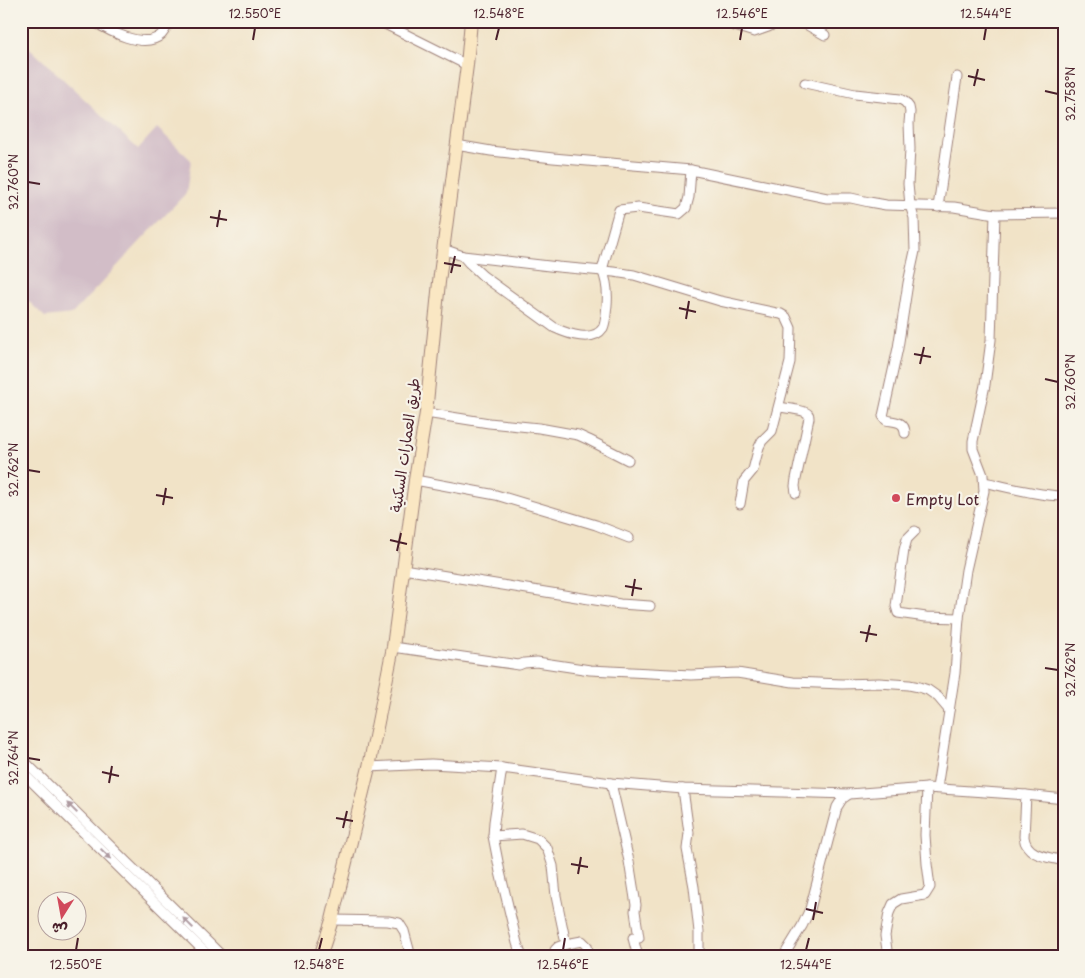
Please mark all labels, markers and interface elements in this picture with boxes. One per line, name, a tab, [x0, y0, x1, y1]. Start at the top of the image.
text: 12.550°E	[229, 4, 281, 22]
text: 12.548°E	[473, 4, 525, 22]
text: 12.546°E	[716, 4, 768, 22]
text: 12.544°E	[960, 4, 1012, 22]
text: 32.758°N	[1061, 67, 1079, 121]
text: 32.760°N	[4, 154, 22, 210]
text: 32.760°N	[1061, 354, 1079, 410]
street label: طريق العمارات السكنية	[383, 376, 425, 514]
text: 32.762°N	[4, 443, 22, 497]
place label: Empty Lot	[906, 487, 980, 510]
marker: Empty Lot	[890, 492, 902, 504]
text: 32.762°N	[1061, 643, 1079, 697]
text: 32.764°N	[4, 730, 22, 786]
one-way arrow	[67, 802, 79, 814]
one-way arrow	[100, 848, 112, 860]
north arrow	[38, 890, 88, 940]
text: ش	[50, 917, 69, 941]
one-way arrow	[182, 917, 194, 929]
text: 12.550°E	[50, 955, 102, 973]
text: 12.548°E	[293, 955, 345, 973]
text: 12.546°E	[537, 955, 589, 973]
text: 12.544°E	[780, 955, 832, 973]

